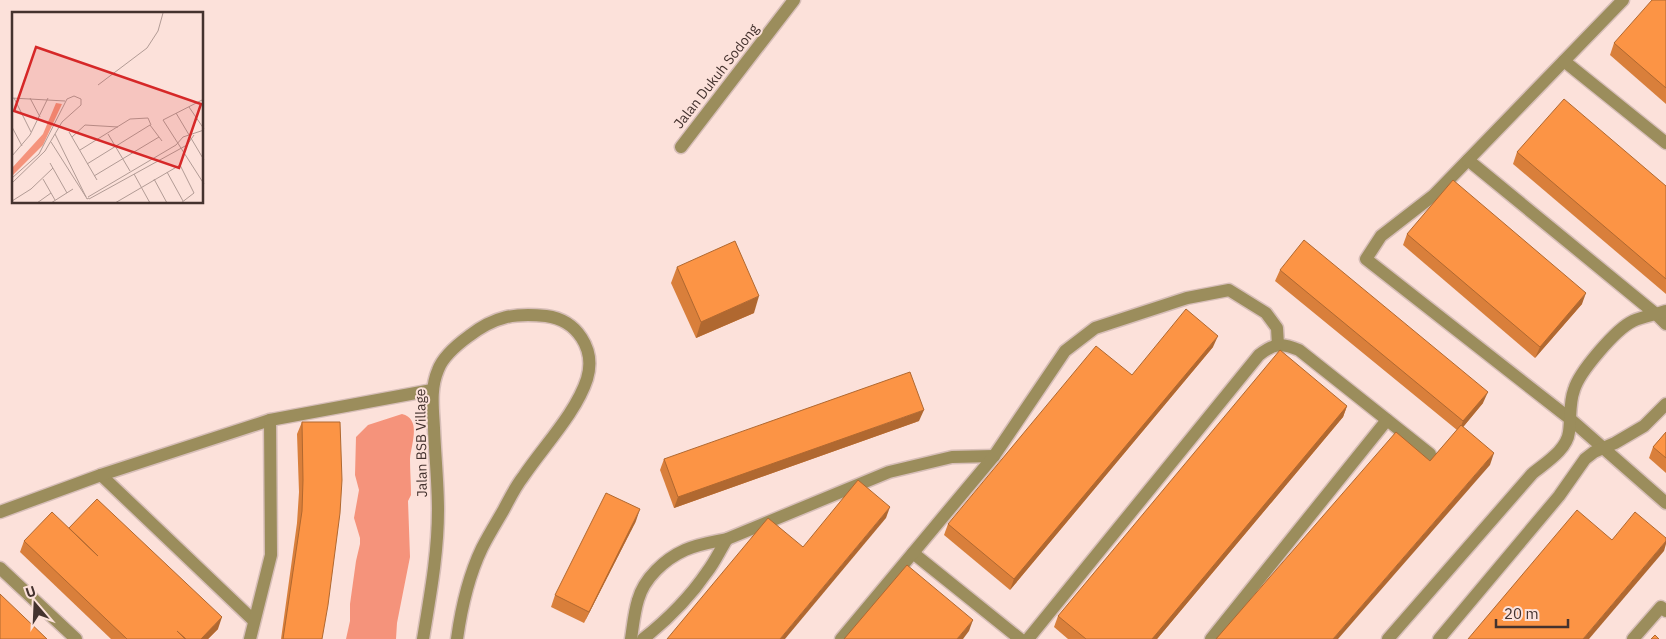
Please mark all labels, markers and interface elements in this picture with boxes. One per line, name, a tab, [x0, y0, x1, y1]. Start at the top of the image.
inset map	[12, 12, 204, 204]
street label: Jalan Dukuh Sodong	[669, 19, 763, 132]
street label: Jalan BSB Village	[411, 388, 431, 498]
north arrow	[10, 579, 60, 629]
text: U	[23, 582, 38, 602]
scale bar	[1496, 596, 1568, 628]
text: 20 m	[1504, 604, 1539, 623]

